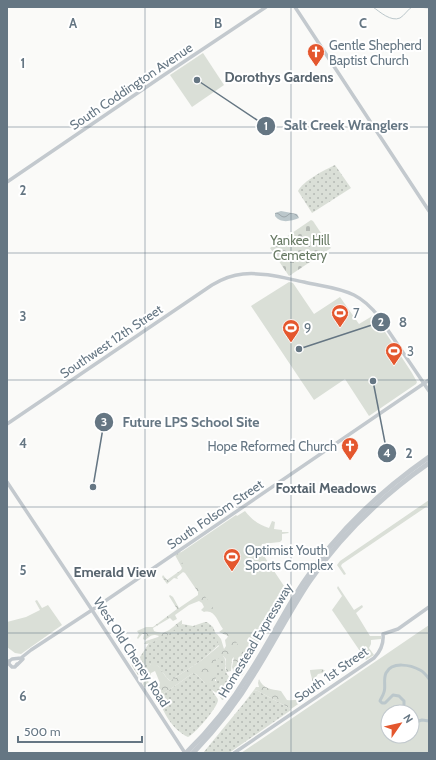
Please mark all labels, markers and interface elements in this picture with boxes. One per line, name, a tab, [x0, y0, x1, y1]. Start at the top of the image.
text: A	[69, 15, 78, 31]
text: B	[214, 15, 222, 31]
text: C	[359, 15, 367, 31]
place label: Gentle Shepherd Baptist Church	[329, 37, 422, 68]
street label: South Coddington Avenue	[67, 39, 196, 133]
church icon: Gentle Shepherd Baptist Church	[306, 42, 326, 67]
text: 1	[21, 55, 25, 71]
district label: Dorothys Gardens	[225, 68, 333, 86]
callout: Salt Creek Wranglers	[256, 113, 416, 139]
text: Salt Creek Wranglers	[284, 116, 408, 134]
text: 1	[264, 118, 268, 133]
text: 2	[20, 182, 27, 198]
park label: Yankee Hill Cemetery	[269, 232, 330, 263]
street label: Southwest 12th Street	[57, 300, 166, 381]
sports icon: 7	[330, 303, 350, 328]
place label: 7	[353, 305, 360, 321]
text: 3	[19, 308, 27, 324]
callout: 8	[371, 309, 415, 335]
text: 8	[399, 313, 407, 331]
text: 2	[378, 314, 384, 329]
sports icon: 9	[281, 318, 301, 343]
place label: 9	[304, 320, 311, 336]
sports icon: 3	[384, 341, 404, 366]
place label: 3	[407, 343, 414, 359]
callout: Future LPS School Site	[94, 409, 267, 435]
text: Future LPS School Site	[122, 413, 260, 431]
text: 3	[101, 414, 107, 429]
text: 4	[19, 435, 27, 451]
church icon: Hope Reformed Church	[340, 436, 360, 461]
place label: Hope Reformed Church	[207, 438, 337, 454]
callout: 2	[377, 440, 421, 466]
text: 2	[405, 444, 413, 462]
text: 4	[383, 445, 391, 460]
street label: South Folsom Street	[164, 476, 267, 552]
district label: Foxtail Meadows	[275, 479, 377, 497]
place label: Optimist Youth Sports Complex	[245, 542, 334, 573]
sports icon: Optimist Youth Sports Complex	[222, 547, 242, 572]
text: 5	[20, 562, 27, 578]
district label: Emerald View	[74, 563, 157, 581]
street label: Homestead Expressway	[214, 579, 296, 700]
street label: West Old Cheney Road	[91, 594, 173, 710]
street label: South 1st Street	[291, 642, 371, 705]
text: 6	[19, 688, 27, 704]
north arrow	[380, 704, 420, 744]
text: N	[400, 711, 416, 726]
scale bar	[18, 718, 142, 744]
text: 500 m	[24, 724, 60, 739]

